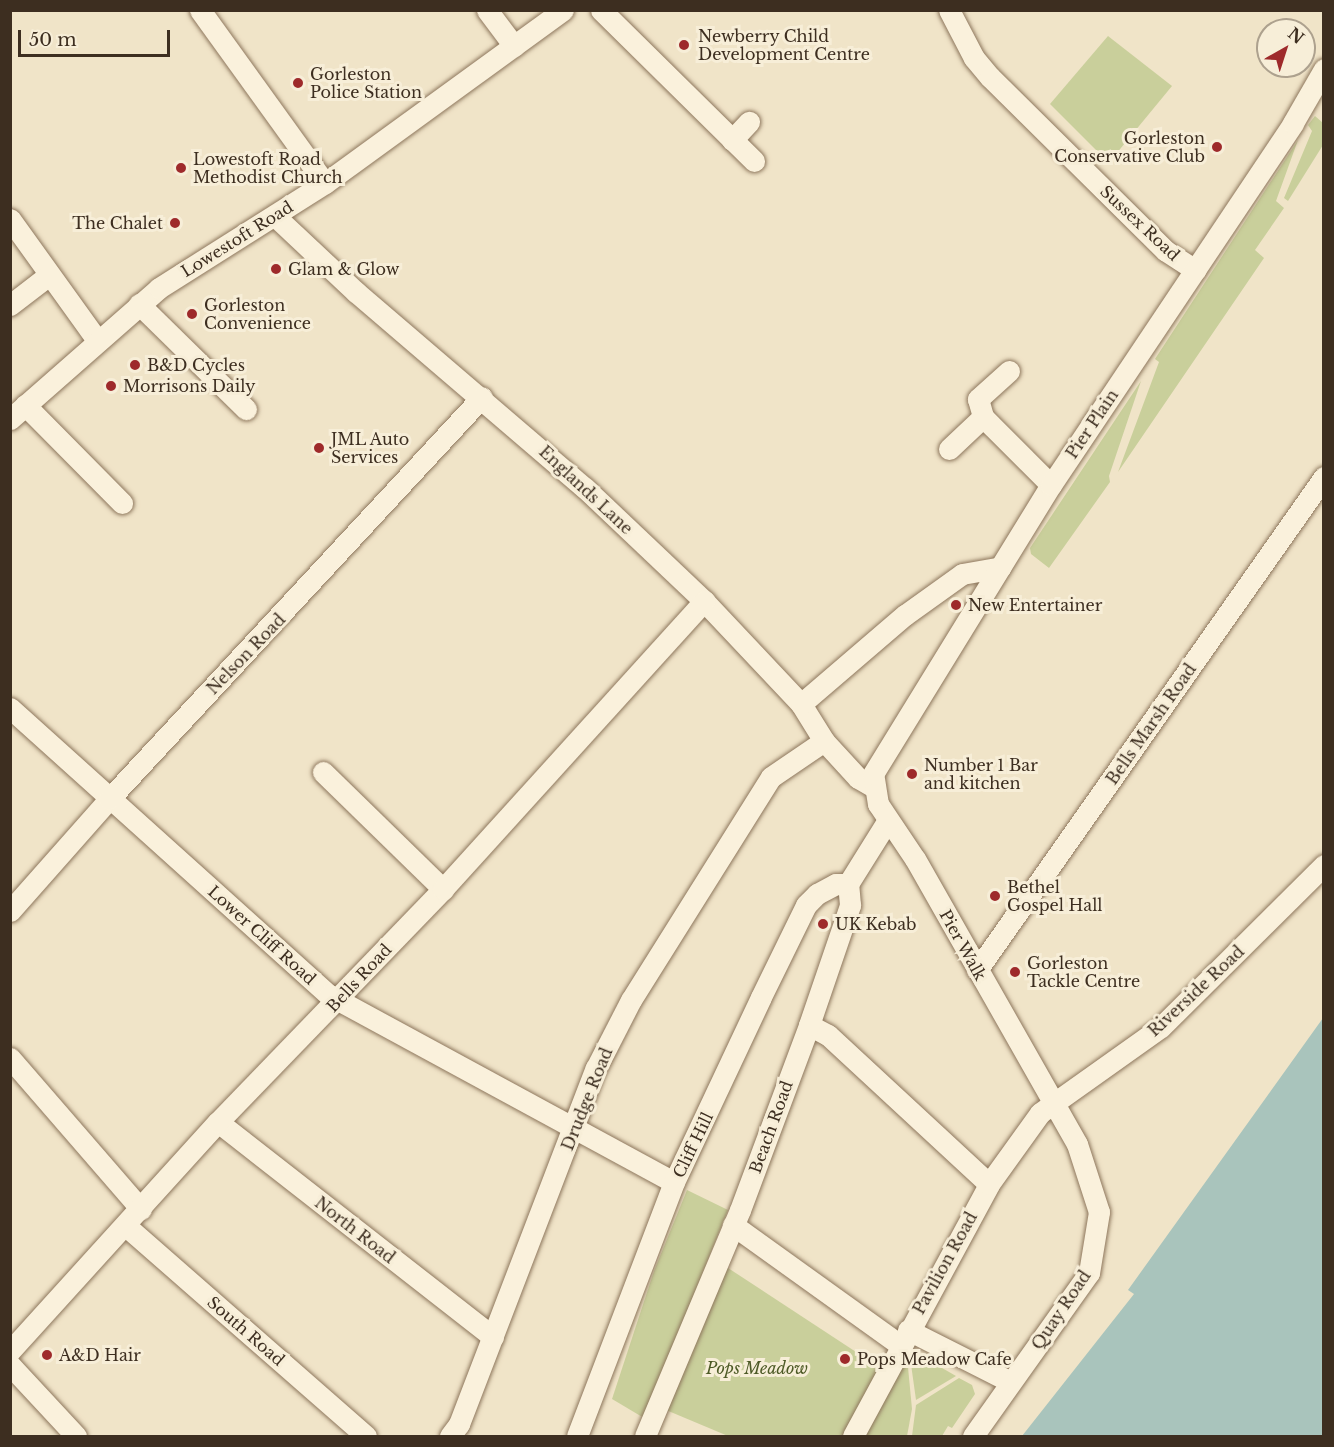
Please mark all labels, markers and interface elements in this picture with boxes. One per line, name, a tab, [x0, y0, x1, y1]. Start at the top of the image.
scale bar	[21, 18, 172, 56]
north arrow	[1256, 18, 1316, 78]
text: N	[1284, 23, 1308, 48]
place label: Newberry Child Development Centre	[698, 26, 870, 64]
text: 50 m	[29, 29, 77, 51]
marker: Newberry Child Development Centre	[675, 36, 693, 54]
place label: Gorleston Police Station	[310, 64, 422, 102]
marker: Gorleston Police Station	[291, 76, 305, 90]
place label: Gorleston Conservative Club	[1054, 128, 1205, 166]
marker: Gorleston Conservative Club	[1210, 140, 1224, 154]
place label: Lowestoft Road Methodist Church	[193, 149, 342, 187]
marker: Lowestoft Road Methodist Church	[174, 161, 188, 175]
street label: Sussex Road	[1096, 181, 1184, 265]
street label: Lowestoft Road	[178, 197, 296, 281]
place label: The Chalet	[72, 213, 163, 233]
marker: The Chalet	[168, 216, 182, 230]
place label: Glam & Glow	[288, 259, 399, 279]
marker: Glam & Glow	[269, 262, 283, 276]
place label: Gorleston Convenience	[204, 295, 311, 333]
marker: Gorleston Convenience	[185, 307, 199, 321]
place label: B&D Cycles	[147, 355, 245, 375]
marker: B&D Cycles	[128, 358, 142, 372]
place label: Morrisons Daily	[123, 376, 255, 396]
marker: Morrisons Daily	[104, 379, 118, 393]
street label: Pier Plain	[1062, 386, 1122, 462]
place label: JML Auto Services	[331, 429, 410, 467]
marker: JML Auto Services	[312, 441, 326, 455]
street label: Englands Lane	[535, 442, 637, 538]
place label: New Entertainer	[968, 595, 1103, 615]
marker: New Entertainer	[949, 598, 963, 612]
street label: Nelson Road	[203, 610, 289, 698]
street label: Bells Marsh Road	[1102, 660, 1200, 788]
place label: Number 1 Bar and kitchen	[924, 755, 1038, 793]
marker: Number 1 Bar and kitchen	[905, 767, 919, 781]
place label: Bethel Gospel Hall	[1007, 877, 1103, 915]
street label: Lower Cliff Road	[204, 881, 320, 989]
marker: Bethel Gospel Hall	[988, 889, 1002, 903]
street label: Pier Walk	[935, 906, 991, 984]
place label: UK Kebab	[835, 914, 917, 934]
marker: UK Kebab	[816, 917, 830, 931]
street label: Bells Road	[323, 940, 395, 1016]
street label: Riverside Road	[1144, 942, 1248, 1040]
place label: Gorleston Tackle Centre	[1027, 953, 1140, 991]
marker: Gorleston Tackle Centre	[1008, 965, 1022, 979]
street label: Drudge Road	[558, 1045, 616, 1153]
street label: Beach Road	[745, 1078, 797, 1176]
street label: Cliff Hill	[669, 1109, 717, 1181]
street label: North Road	[311, 1193, 399, 1267]
street label: Pavilion Road	[909, 1209, 981, 1317]
street label: Quay Road	[1027, 1267, 1095, 1353]
street label: South Road	[204, 1292, 288, 1370]
place label: A&D Hair	[59, 1345, 141, 1365]
marker: A&D Hair	[40, 1348, 54, 1362]
place label: Pops Meadow Cafe	[857, 1349, 1012, 1369]
marker: Pops Meadow Cafe	[838, 1352, 852, 1366]
park label: Pops Meadow	[706, 1358, 808, 1378]

